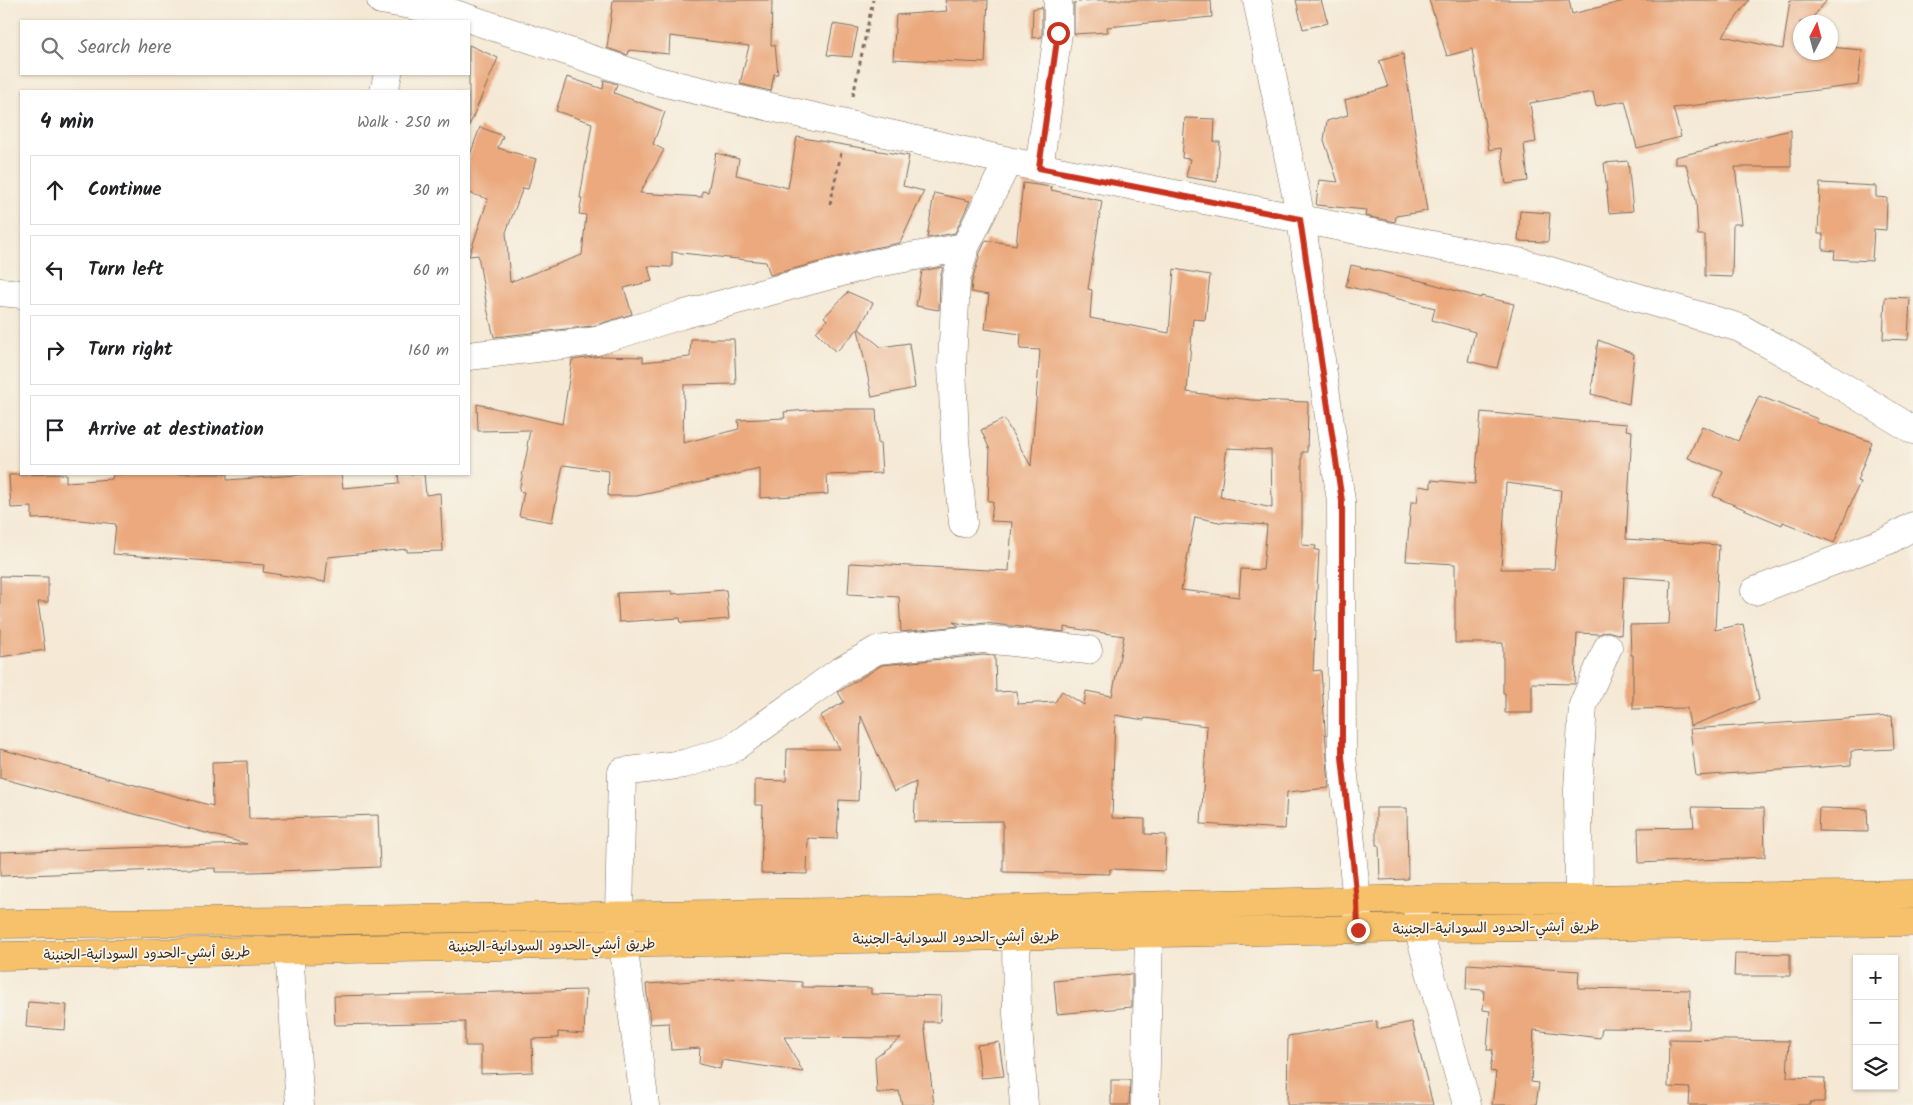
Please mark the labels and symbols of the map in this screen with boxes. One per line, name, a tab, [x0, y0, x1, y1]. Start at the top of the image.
north arrow	[1793, 15, 1838, 60]
route start	[1047, 22, 1070, 45]
street label: طريق أبشي-الحدود السودانية-الجنينة	[1393, 915, 1599, 942]
route end	[1347, 919, 1370, 942]
street label: طريق أبشي-الحدود السودانية-الجنينة	[853, 925, 1059, 952]
street label: طريق أبشي-الحدود السودانية-الجنينة	[449, 933, 655, 960]
street label: طريق أبشي-الحدود السودانية-الجنينة	[44, 941, 250, 968]

